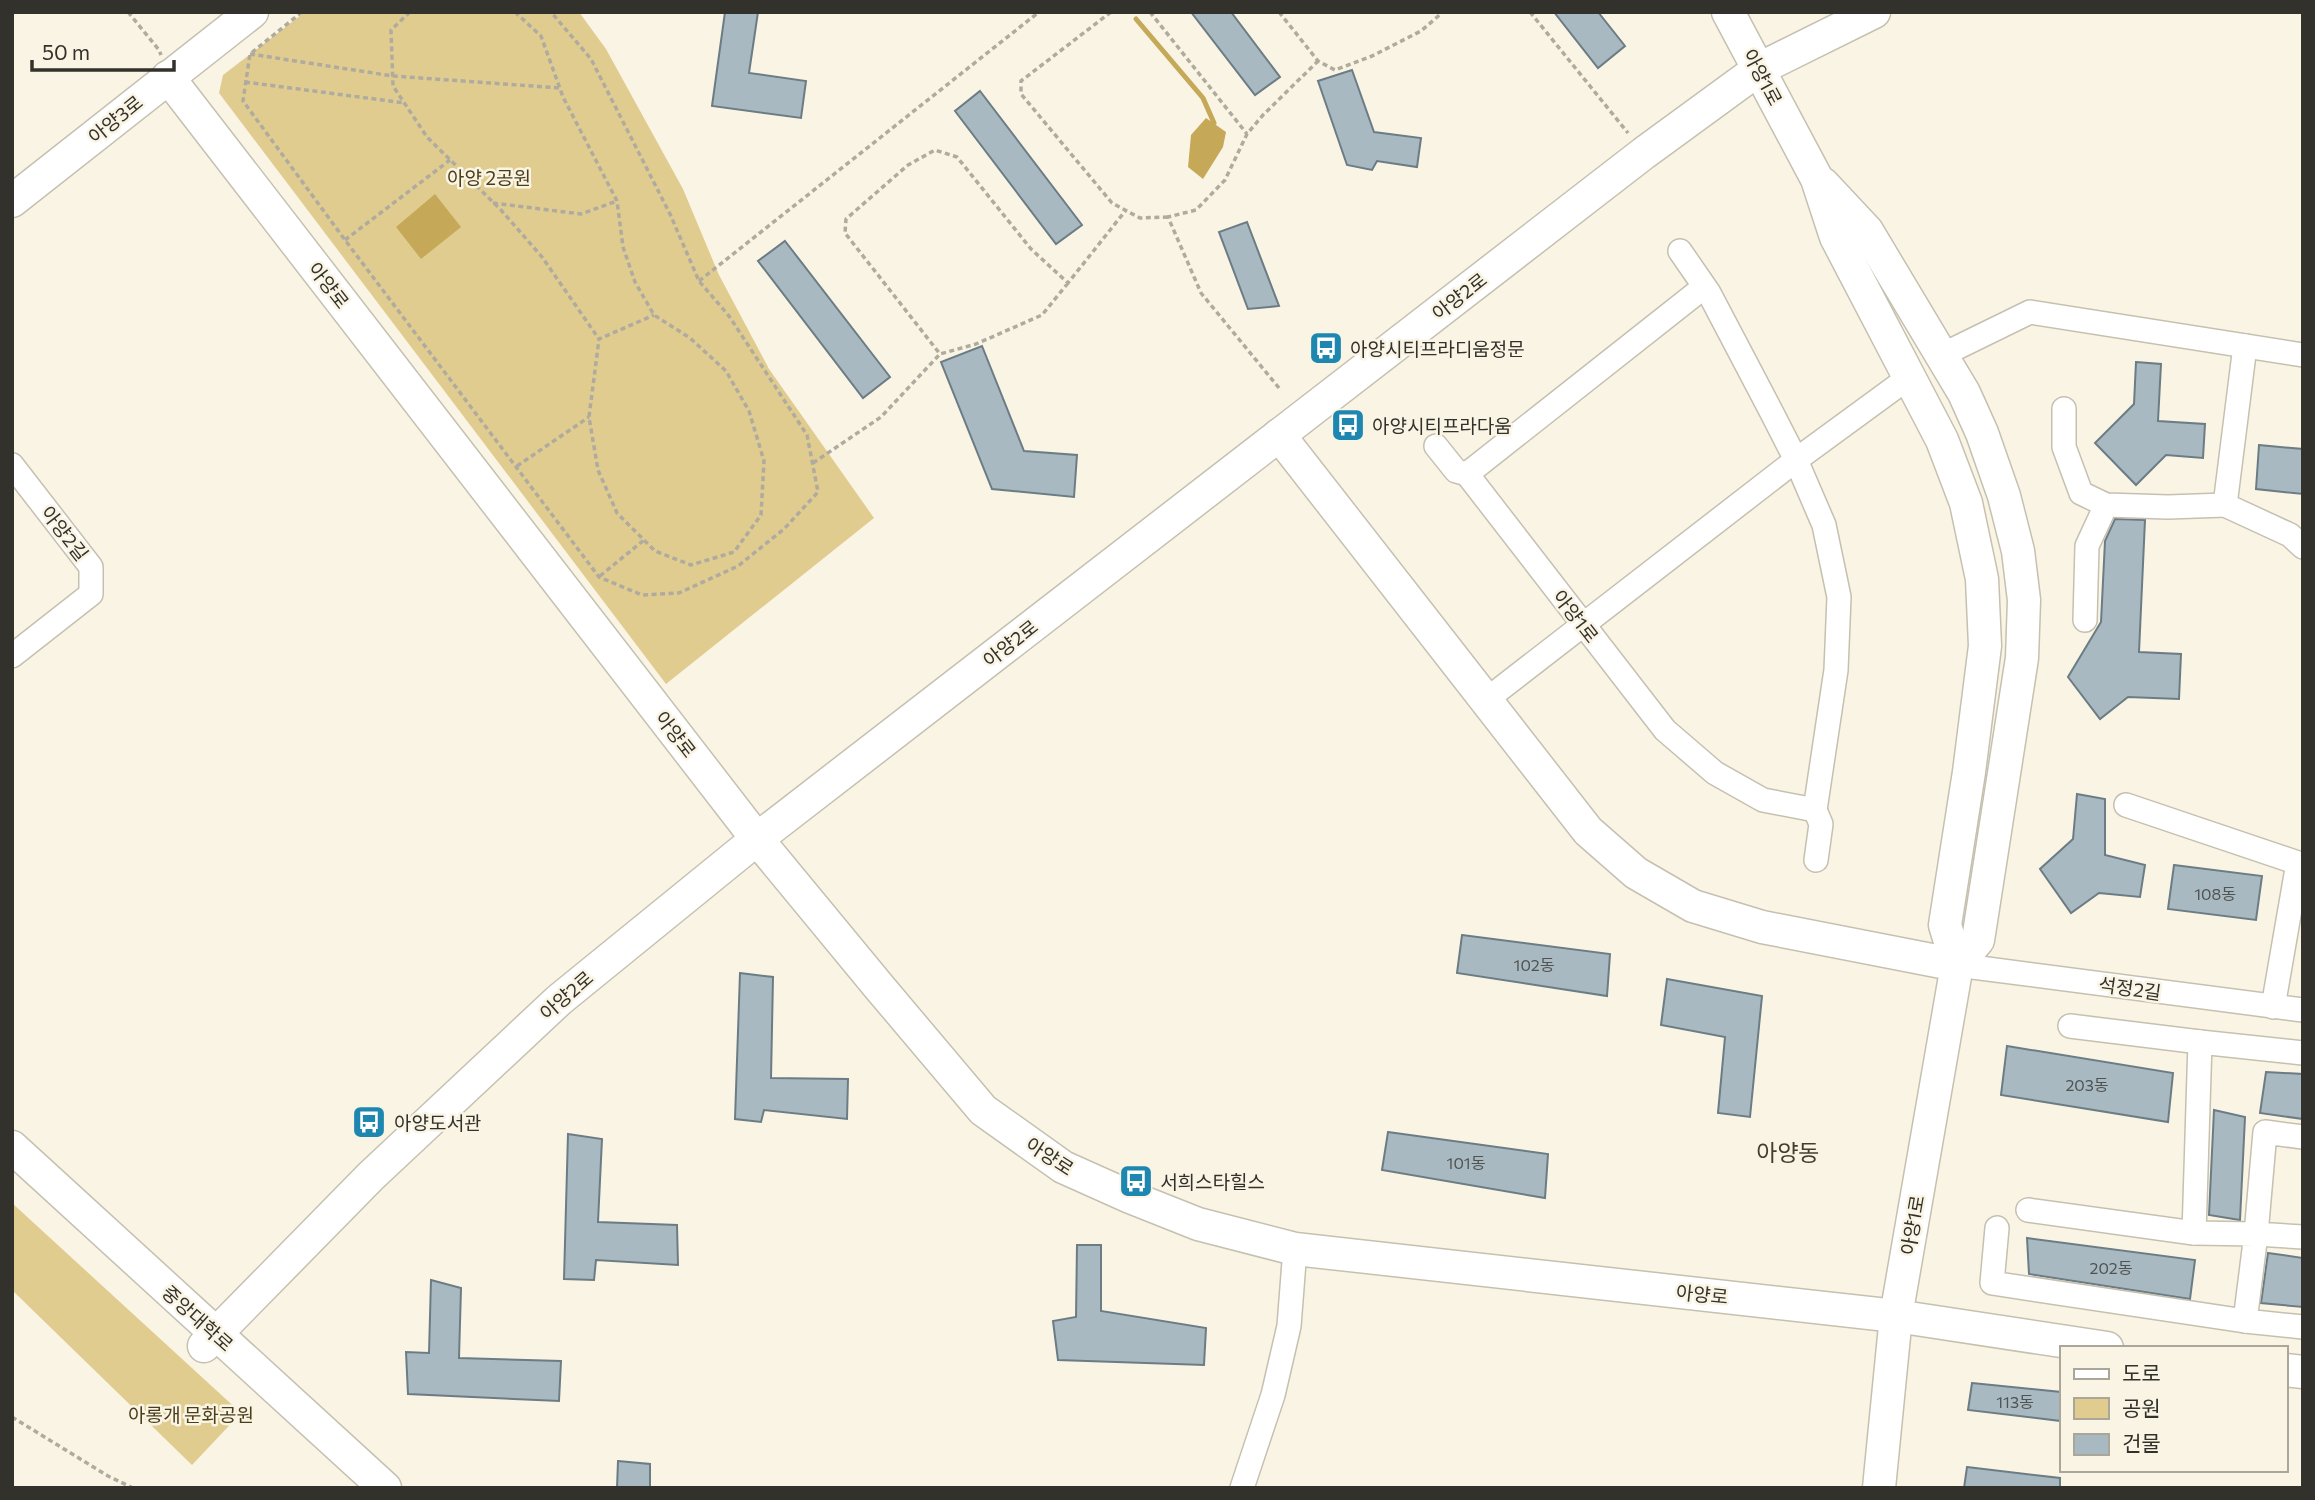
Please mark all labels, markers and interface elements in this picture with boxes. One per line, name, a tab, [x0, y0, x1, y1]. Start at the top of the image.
scale bar	[32, 28, 173, 72]
text: 50 m	[42, 39, 90, 64]
street label: 아양1로	[1739, 45, 1787, 109]
street label: 아양3로	[83, 90, 147, 148]
park label: 아양 2공원	[447, 166, 531, 189]
street label: 아양로	[304, 257, 354, 313]
street label: 아양2로	[1427, 268, 1491, 324]
bus stop icon: 아양시티프라디움정문	[1307, 329, 1345, 367]
place label: 아양시티프라디움정문	[1350, 337, 1525, 360]
bus stop icon: 아양시티프라다움	[1329, 406, 1367, 444]
place label: 아양시티프라다움	[1372, 414, 1512, 437]
street label: 아양2길	[37, 501, 93, 565]
street label: 아양1로	[1548, 585, 1604, 647]
street label: 아양2로	[978, 615, 1042, 671]
street label: 아양로	[651, 706, 701, 762]
house number: 108동	[2194, 884, 2236, 903]
house number: 102동	[1514, 955, 1555, 974]
street label: 아양2로	[535, 966, 597, 1024]
street label: 석정2길	[2097, 972, 2163, 1004]
house number: 203동	[2065, 1075, 2109, 1094]
bus stop icon: 아양도서관	[350, 1103, 388, 1141]
place label: 아양도서관	[394, 1111, 481, 1134]
street label: 아양로	[1022, 1132, 1078, 1180]
district label: 아양동	[1756, 1138, 1820, 1166]
house number: 101동	[1447, 1153, 1486, 1172]
bus stop icon: 서희스타힐스	[1117, 1162, 1155, 1200]
place label: 서희스타힐스	[1160, 1170, 1265, 1193]
street label: 아양1로	[1895, 1193, 1929, 1257]
house number: 202동	[2090, 1258, 2133, 1277]
street label: 중앙대학로	[158, 1280, 238, 1356]
street label: 아양로	[1675, 1280, 1729, 1308]
legend	[2060, 1346, 2287, 1472]
text: 도로	[2122, 1360, 2161, 1385]
house number: 113동	[1996, 1392, 2034, 1411]
text: 공원	[2122, 1395, 2161, 1420]
park label: 아롱개 문화공원	[128, 1403, 254, 1426]
text: 건물	[2122, 1430, 2161, 1455]

